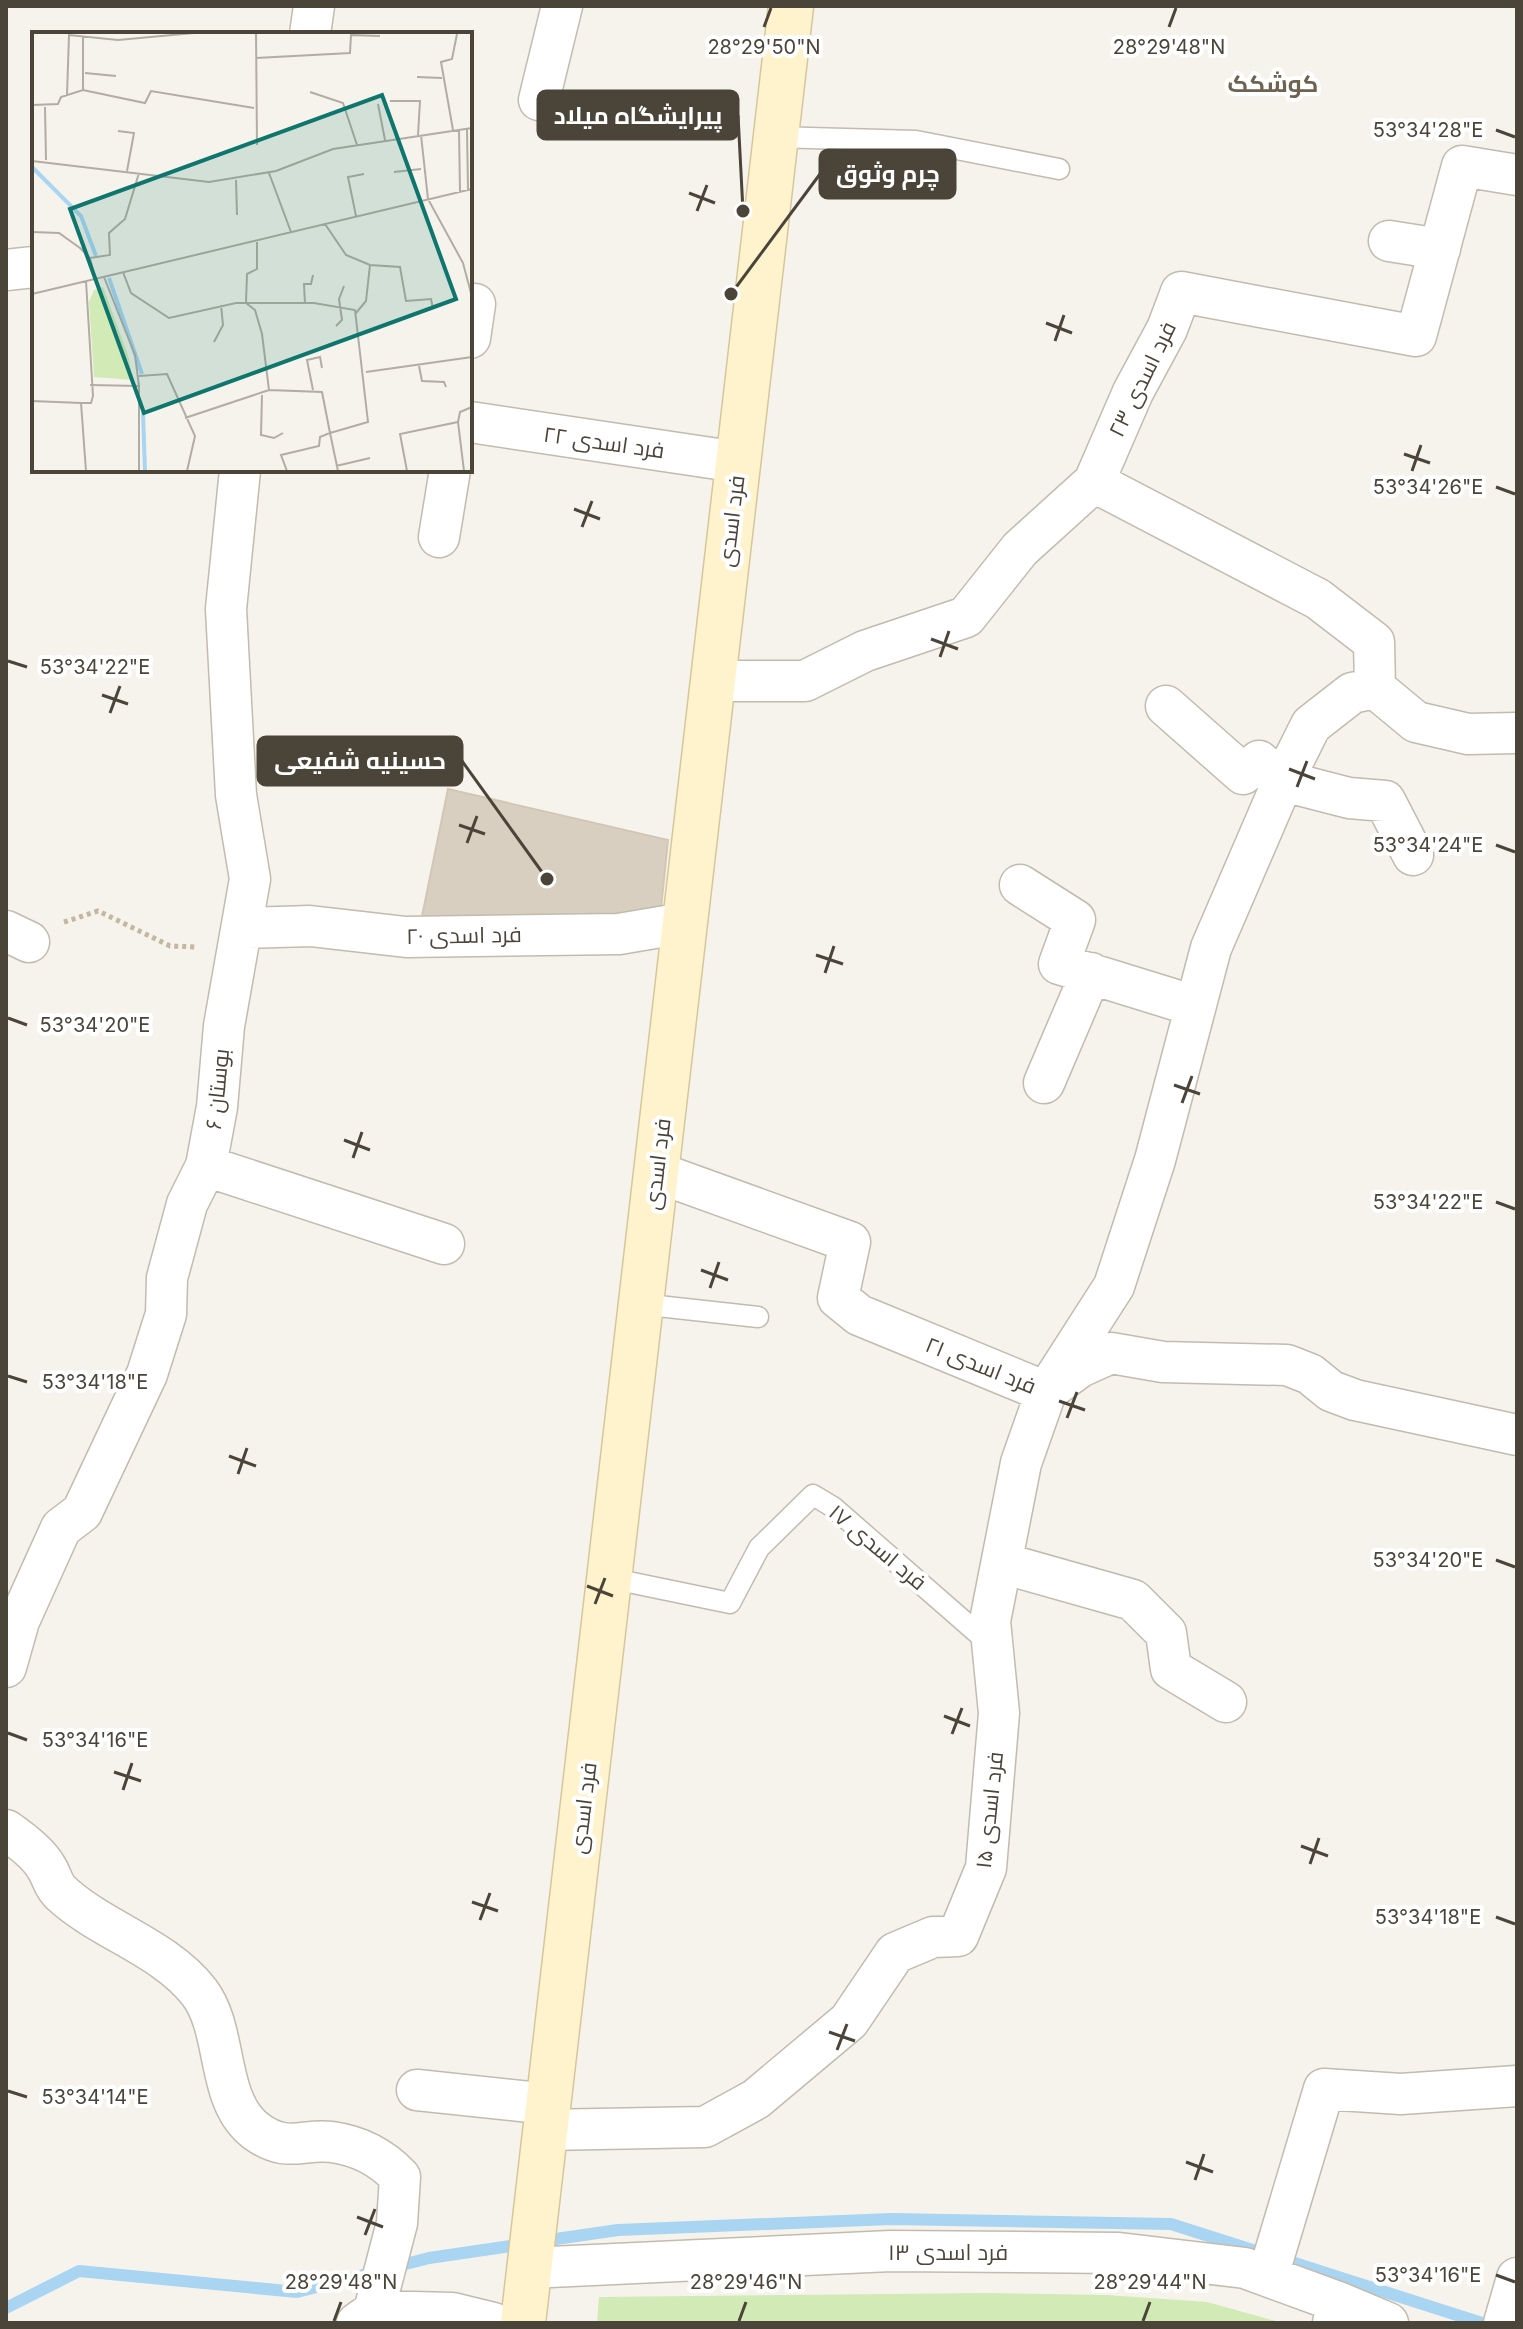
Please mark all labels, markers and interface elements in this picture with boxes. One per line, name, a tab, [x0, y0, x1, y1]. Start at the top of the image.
inset map	[32, 32, 472, 472]
text: 28°29'50"N	[707, 35, 821, 59]
text: 28°29'48"N	[1113, 35, 1225, 59]
district label: کوشکک	[1228, 69, 1318, 98]
callout: پیرایشگاه میلاد	[538, 91, 738, 139]
text: پیرایشگاه میلاد	[554, 101, 723, 133]
text: 53°34'28"E	[1373, 118, 1483, 142]
callout: چرم وثوق	[820, 150, 955, 198]
text: چرم وثوق	[836, 159, 940, 191]
street label: فرد اسدی ۲۳	[1103, 317, 1181, 441]
street label: فرد اسدی ۲۲	[542, 421, 666, 463]
street label: فرد اسدی	[712, 474, 750, 568]
text: 53°34'26"E	[1373, 475, 1483, 499]
text: 53°34'22"E	[40, 655, 150, 679]
callout: حسینیه شفیعی	[258, 737, 462, 785]
text: حسینیه شفیعی	[274, 746, 446, 775]
text: 53°34'24"E	[1373, 833, 1483, 857]
street label: فرد اسدی ۲۰	[406, 921, 522, 949]
text: 53°34'20"E	[40, 1013, 150, 1037]
street label: بوستان ۶	[200, 1047, 234, 1131]
street label: فرد اسدی	[638, 1117, 676, 1211]
text: 53°34'22"E	[1373, 1190, 1483, 1214]
street label: فرد اسدی ۲۱	[922, 1331, 1040, 1399]
text: 53°34'18"E	[42, 1370, 148, 1394]
street label: فرد اسدی ۱۷	[824, 1499, 932, 1595]
text: 53°34'20"E	[1373, 1548, 1483, 1572]
text: 53°34'16"E	[42, 1728, 148, 1752]
street label: فرد اسدی ۱۵	[970, 1750, 1008, 1870]
street label: فرد اسدی	[564, 1761, 602, 1855]
text: 53°34'18"E	[1375, 1905, 1481, 1929]
text: 53°34'14"E	[42, 2085, 149, 2109]
street label: فرد اسدی ۱۳	[888, 2239, 1008, 2265]
text: 53°34'16"E	[1375, 2263, 1481, 2287]
text: 28°29'48"N	[285, 2270, 397, 2294]
text: 28°29'46"N	[690, 2270, 802, 2294]
text: 28°29'44"N	[1094, 2270, 1206, 2294]

